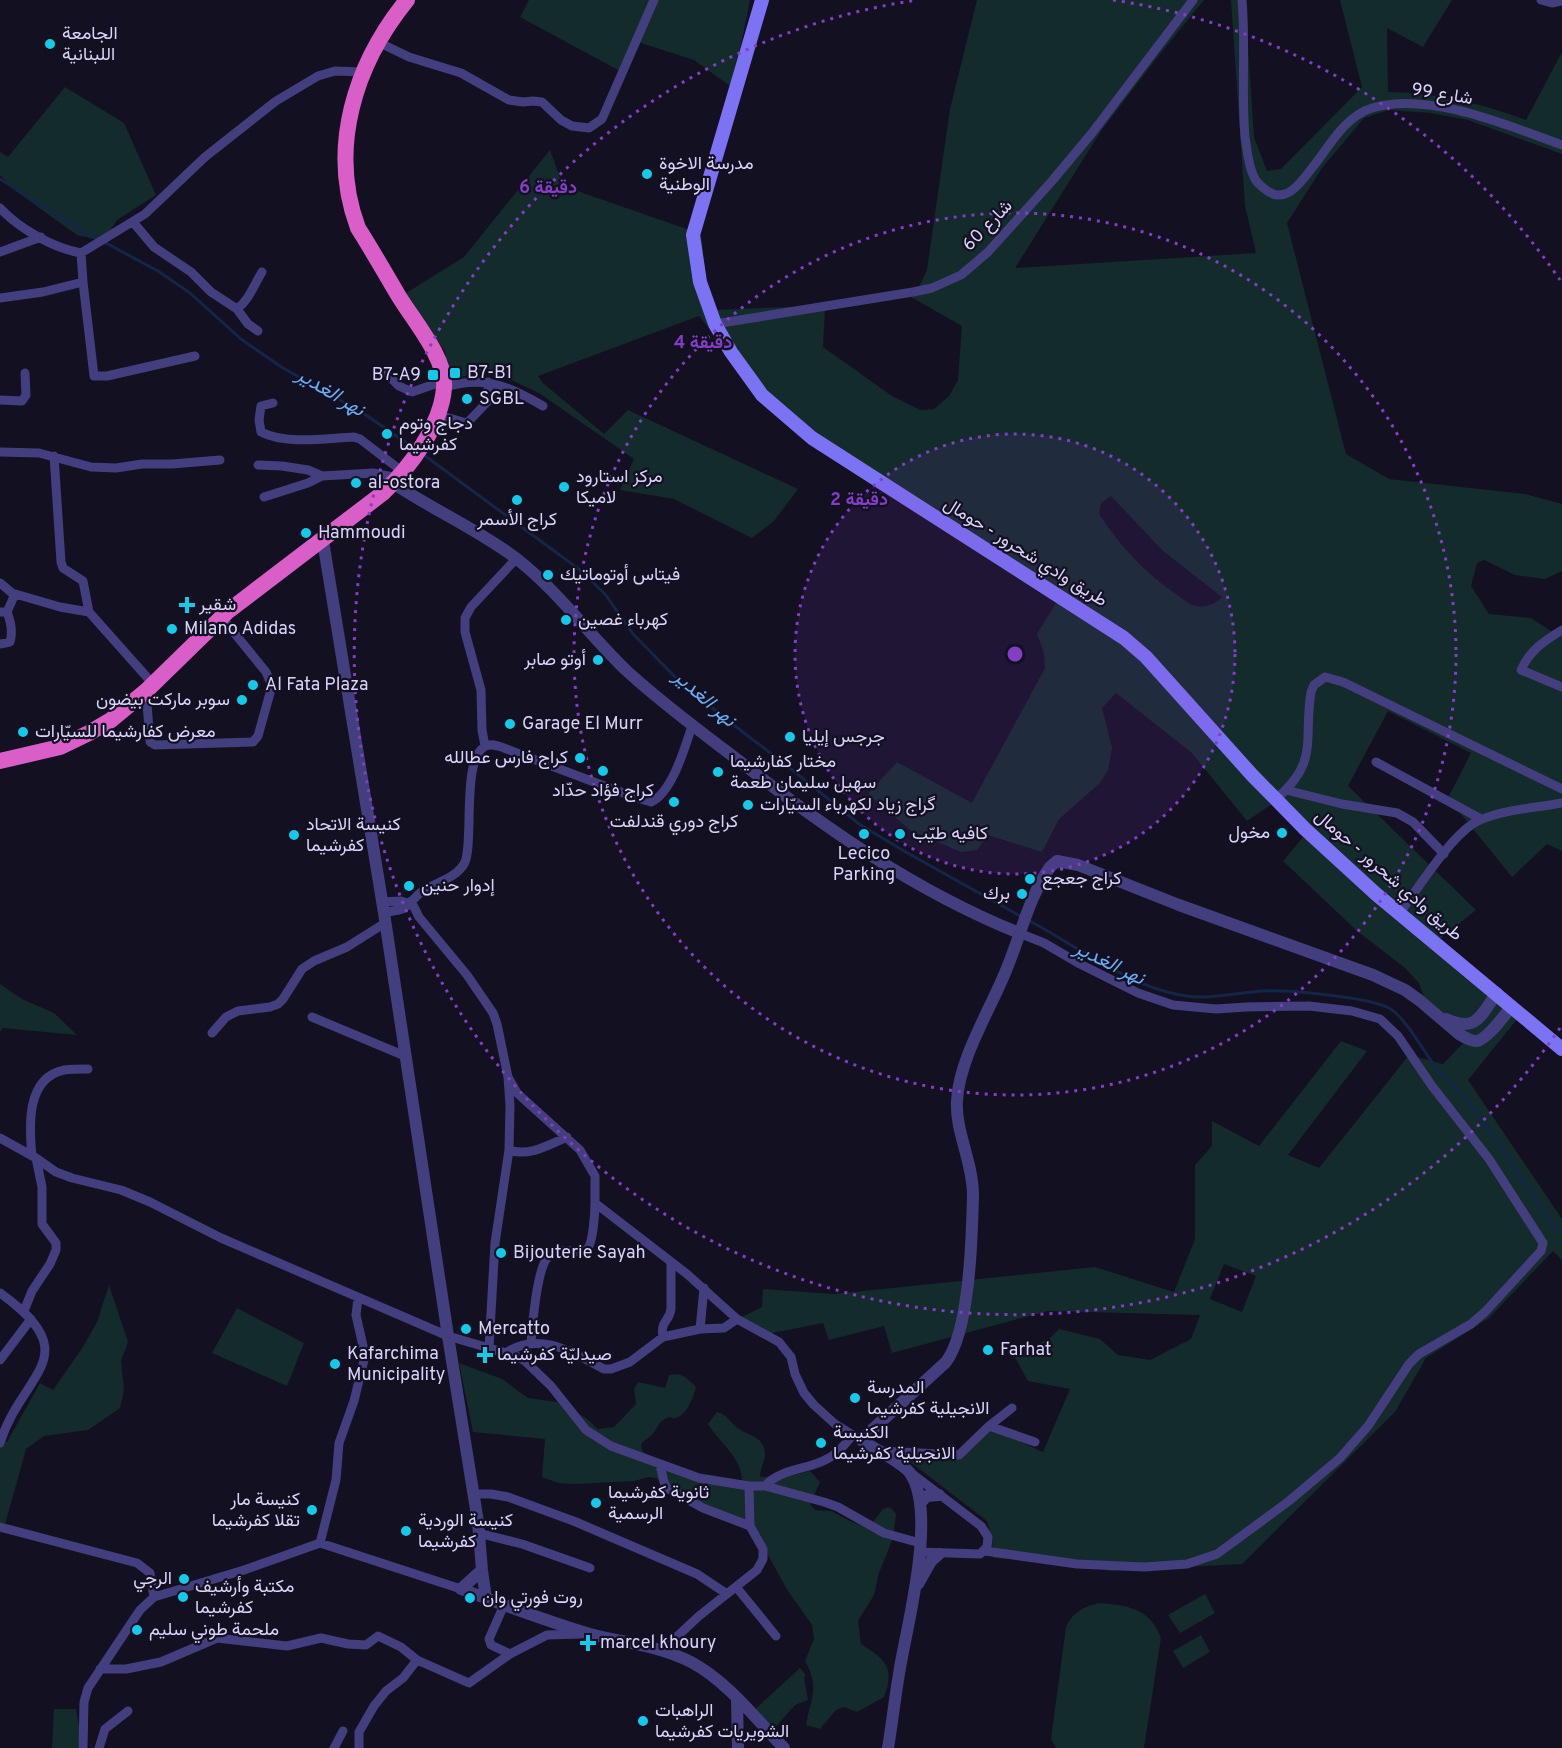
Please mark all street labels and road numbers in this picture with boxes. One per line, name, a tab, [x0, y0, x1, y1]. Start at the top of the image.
street label: شارع 99	[1410, 79, 1474, 111]
street label: شارع 60	[958, 195, 1018, 257]
street label: طريق وادي شحرور - حومال	[938, 493, 1111, 615]
street label: طريق وادي شحرور - حومال	[1308, 805, 1467, 948]

